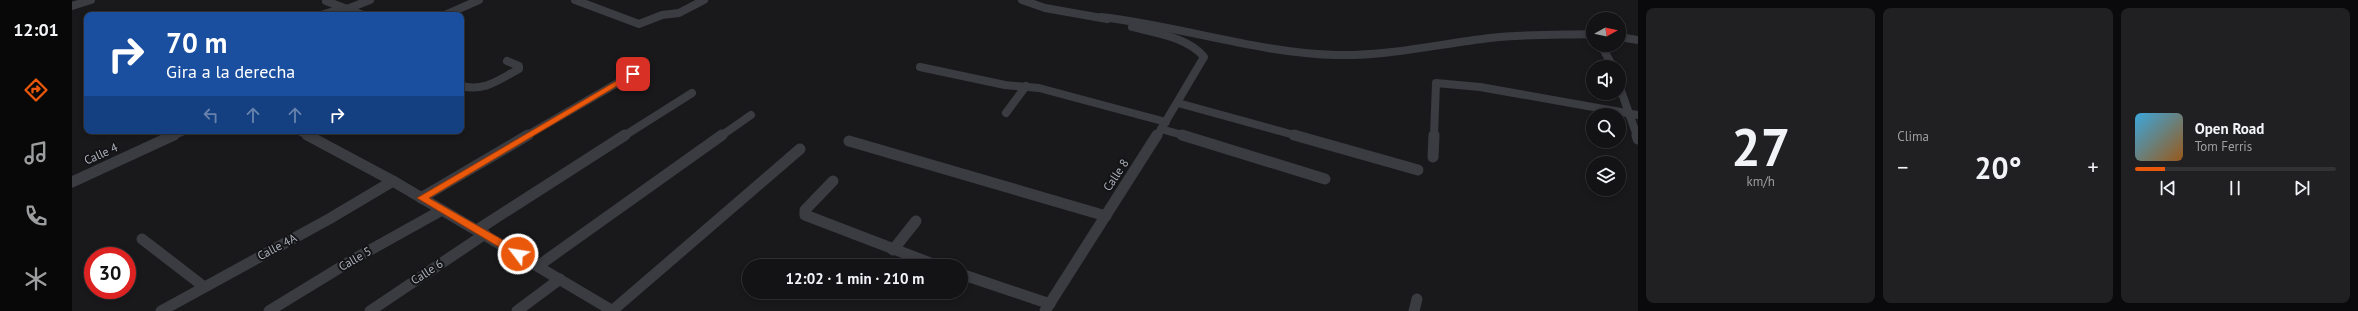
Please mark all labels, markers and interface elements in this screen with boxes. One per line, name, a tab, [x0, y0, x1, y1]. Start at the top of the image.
north arrow	[1586, 12, 1626, 52]
map controls	[1586, 12, 1626, 196]
text: 12:01	[13, 18, 59, 41]
text: 70 m	[166, 24, 227, 61]
icon: right	[100, 28, 152, 80]
pin	[616, 57, 650, 91]
text: Gira a la derecha	[166, 60, 295, 83]
button: sound	[1586, 60, 1626, 100]
icon: arrive	[622, 63, 644, 85]
icon: directions	[22, 76, 50, 104]
icon: left	[200, 104, 222, 126]
icon: ahead	[242, 104, 264, 126]
icon: ahead	[284, 104, 306, 126]
icon: right	[326, 104, 348, 126]
button: search	[1586, 108, 1626, 148]
text: 27	[1731, 113, 1790, 180]
text: Open Road	[2195, 119, 2264, 138]
text: Clima	[1897, 128, 1929, 145]
text: Tom Ferris	[2195, 138, 2252, 155]
icon: music	[22, 139, 50, 167]
street label: Calle 4	[82, 139, 120, 168]
text: 20°	[1974, 148, 2022, 187]
text: −	[1897, 153, 1908, 181]
text: +	[2088, 153, 2099, 181]
street label: Calle 8	[1099, 156, 1132, 194]
button: layers	[1586, 156, 1626, 196]
text: km/h	[1746, 173, 1775, 190]
icon: previous	[2157, 177, 2179, 199]
icon: pause	[2224, 177, 2246, 199]
icon: next	[2291, 177, 2313, 199]
icon: phone	[22, 202, 50, 230]
street label: Calle 4A	[254, 230, 299, 263]
position arrow	[497, 233, 539, 275]
street label: Calle 5	[336, 243, 374, 274]
speed limit sign: 30	[84, 247, 136, 299]
street label: Calle 6	[408, 256, 446, 288]
icon: climate	[22, 265, 50, 293]
text: 12:02 · 1 min · 210 m	[786, 269, 924, 288]

